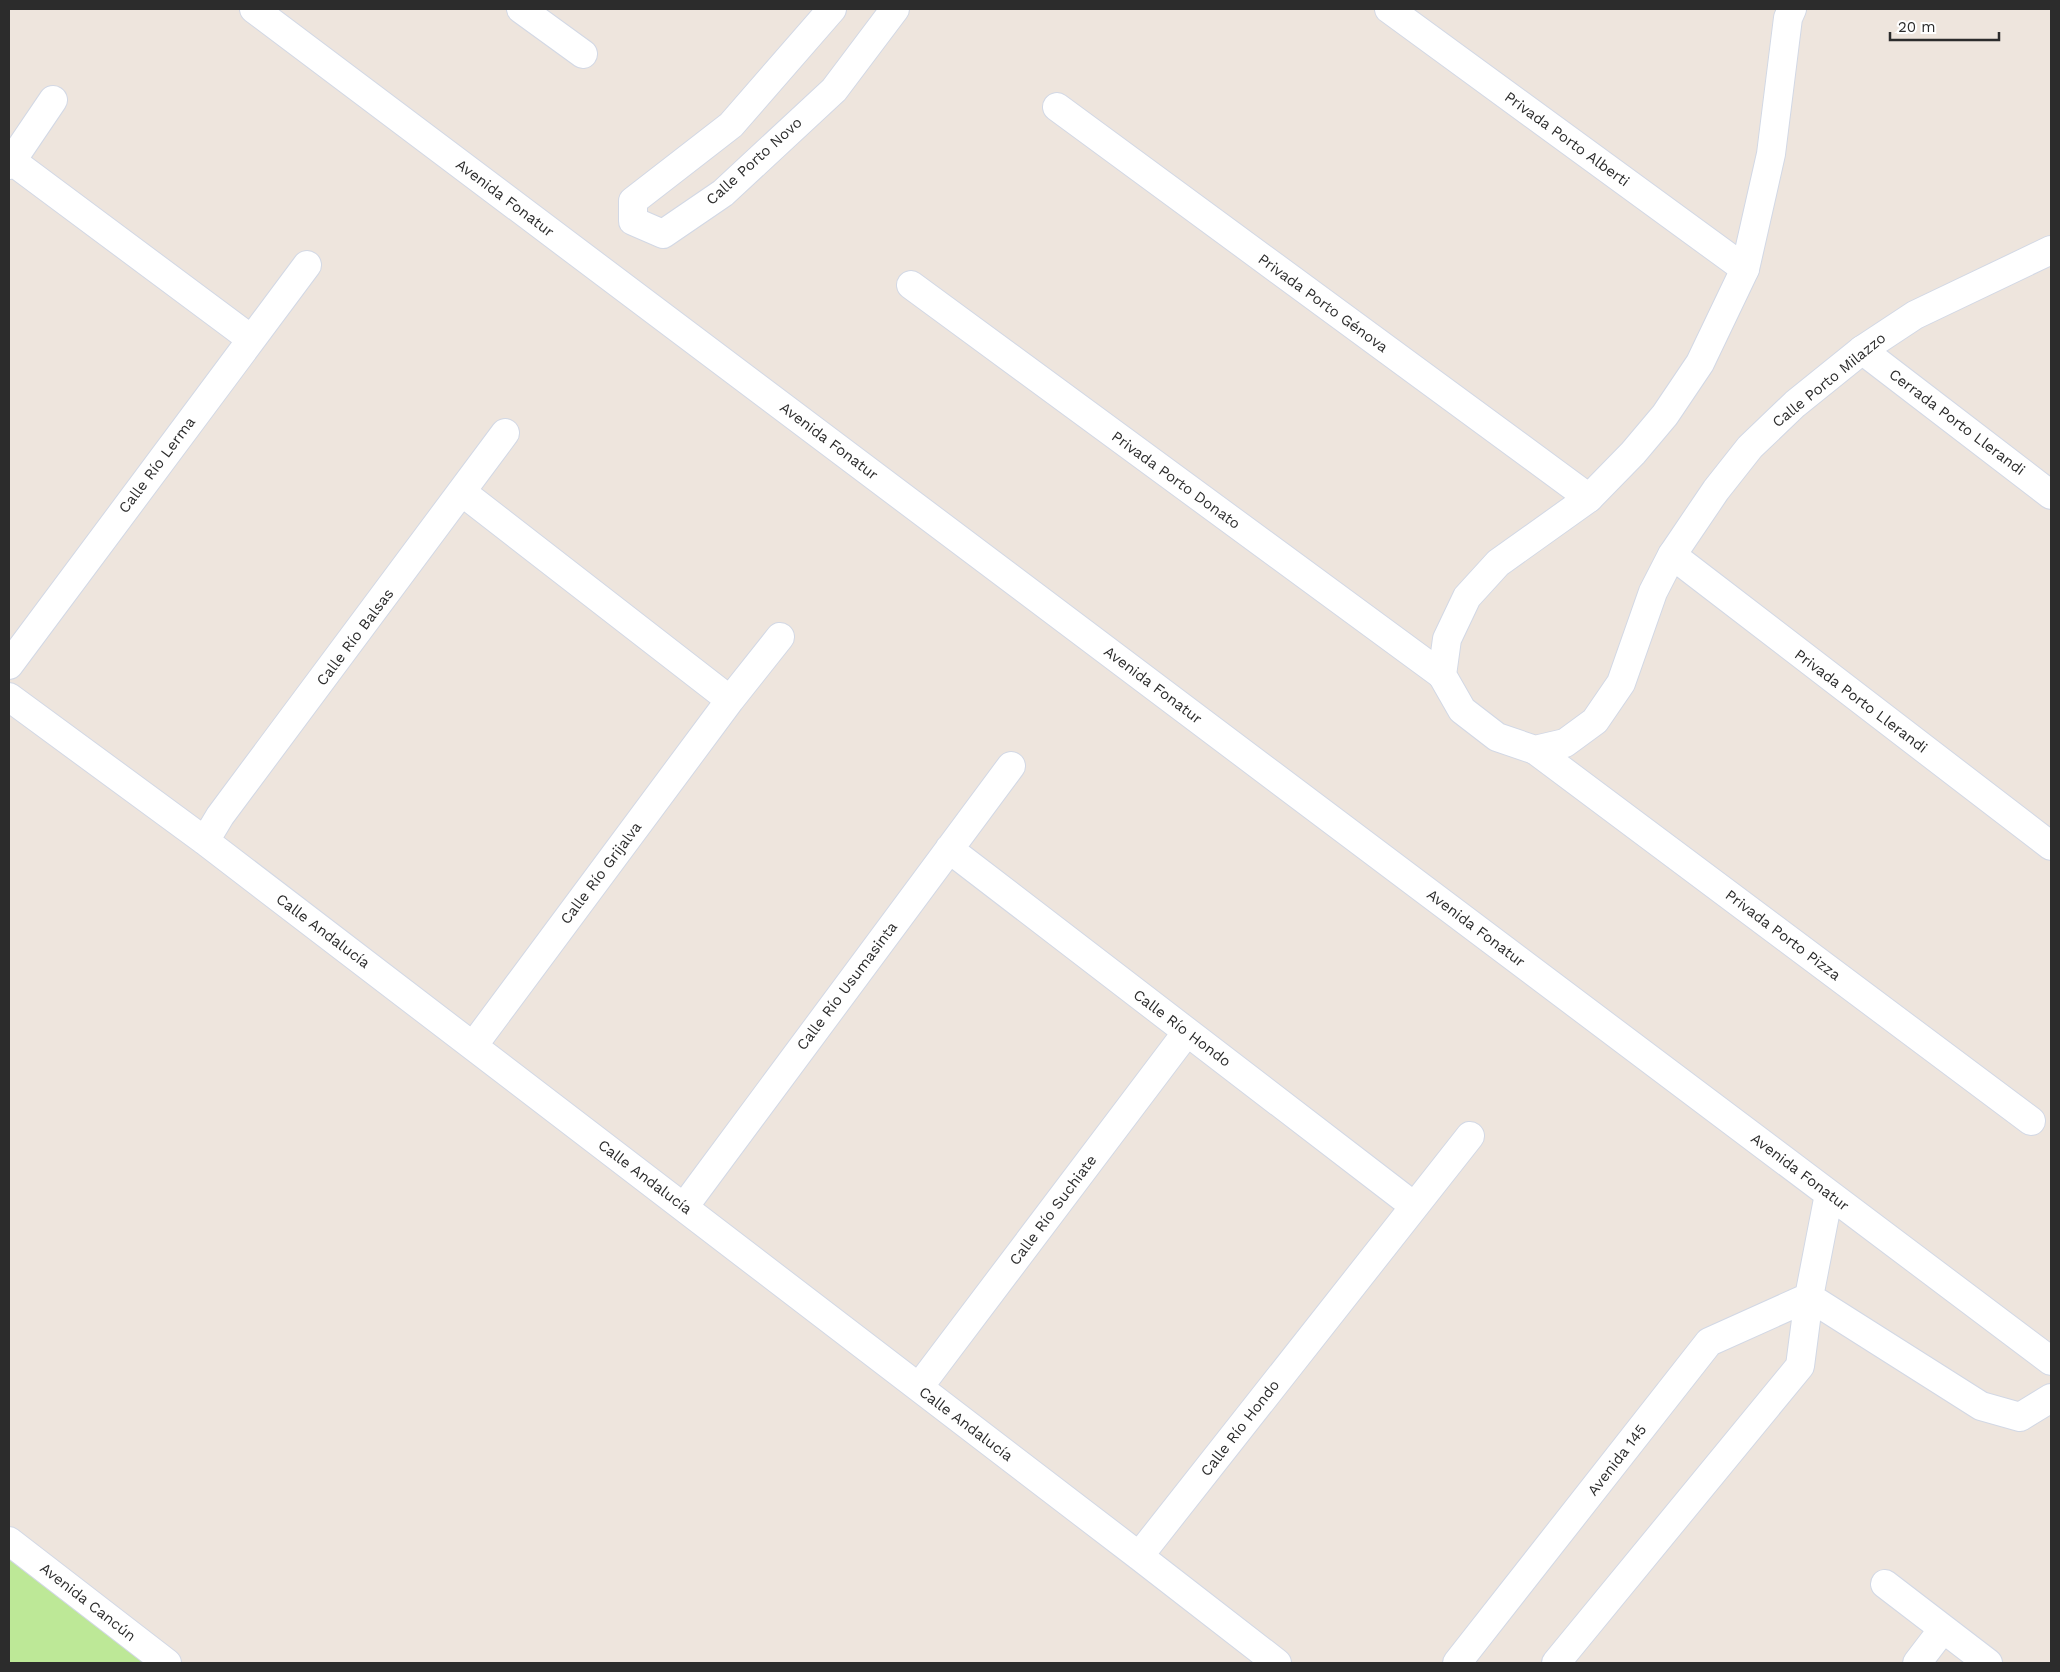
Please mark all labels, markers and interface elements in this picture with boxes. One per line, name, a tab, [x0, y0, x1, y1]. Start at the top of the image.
scale bar	[1890, 10, 1999, 42]
text: 20 m	[1898, 18, 1936, 36]
street label: Privada Porto Alberti	[1501, 88, 1633, 190]
street label: Calle Porto Novo	[702, 113, 806, 209]
street label: Avenida Fonatur	[452, 155, 558, 241]
street label: Privada Porto Génova	[1255, 250, 1392, 356]
street label: Calle Porto Milazzo	[1769, 329, 1889, 431]
street label: Cerrada Porto Llerandi	[1885, 365, 2029, 479]
street label: Avenida Fonatur	[776, 398, 882, 484]
street label: Calle Río Lerma	[115, 413, 199, 517]
street label: Privada Porto Donato	[1108, 427, 1244, 533]
street label: Calle Río Balsas	[313, 585, 397, 689]
street label: Avenida Fonatur	[1100, 642, 1206, 728]
street label: Privada Porto Llerandi	[1791, 645, 1931, 757]
street label: Calle Río Grijalva	[557, 818, 646, 928]
street label: Avenida Fonatur	[1423, 885, 1529, 971]
street label: Privada Porto Pizza	[1722, 886, 1845, 985]
street label: Calle Andalucía	[272, 890, 374, 972]
street label: Calle Río Usumasinta	[793, 918, 901, 1054]
street label: Calle Río Hondo	[1130, 986, 1234, 1070]
street label: Avenida Fonatur	[1747, 1129, 1853, 1215]
street label: Calle Andalucía	[594, 1136, 696, 1218]
street label: Calle Río Suchiate	[1006, 1151, 1100, 1269]
street label: Calle Río Hondo	[1197, 1376, 1283, 1480]
street label: Calle Andalucía	[915, 1383, 1017, 1465]
street label: Avenida 145	[1584, 1421, 1650, 1499]
street label: Avenida Cancún	[36, 1559, 140, 1645]

